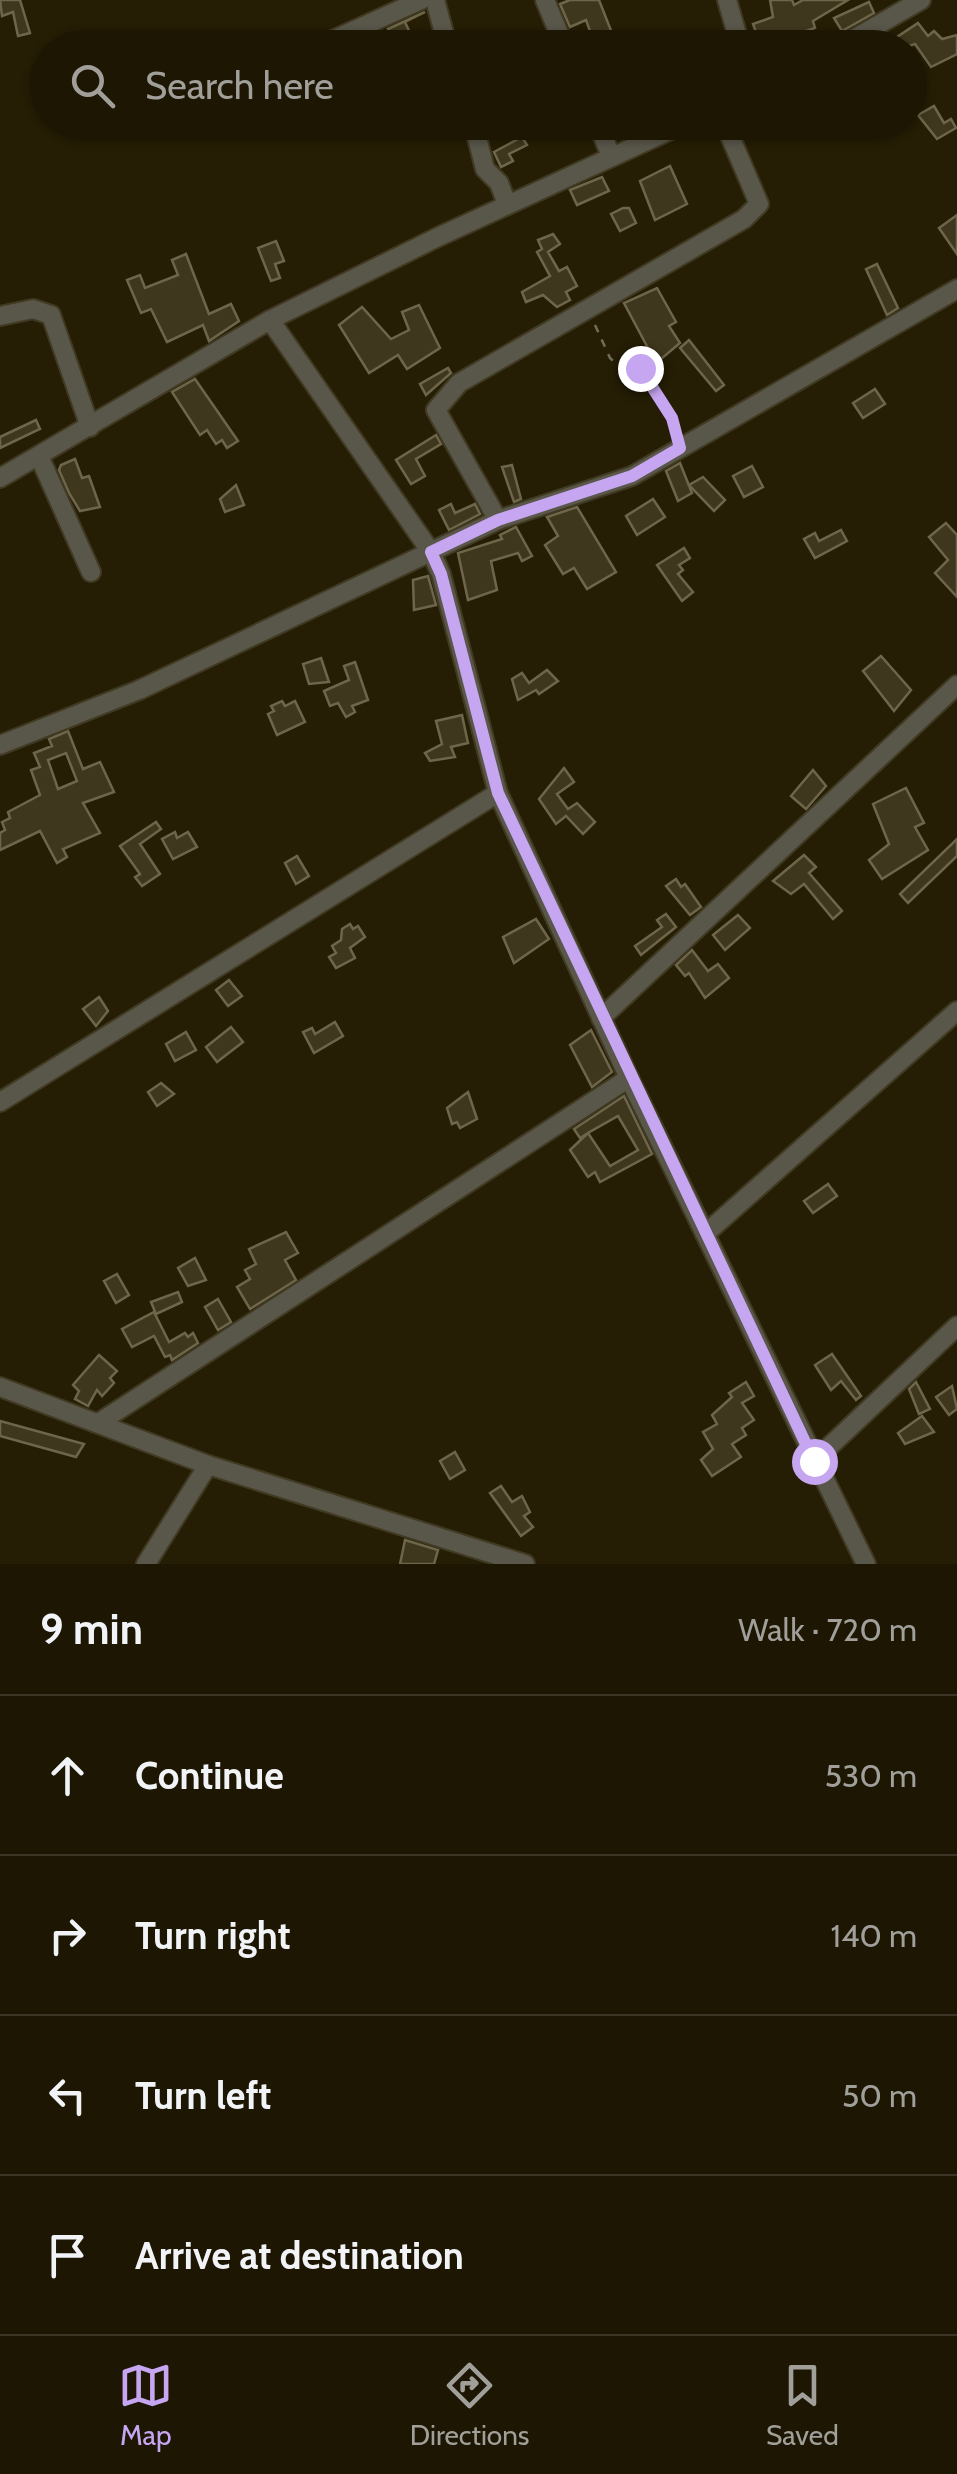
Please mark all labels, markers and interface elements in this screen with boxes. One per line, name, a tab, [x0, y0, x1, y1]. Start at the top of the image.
search box	[30, 30, 927, 140]
icon: search	[65, 58, 120, 113]
text: Search here	[145, 62, 334, 109]
route end	[618, 346, 664, 392]
route start	[792, 1439, 838, 1485]
text: 9 min	[40, 1603, 143, 1655]
text: Walk · 720 m	[738, 1610, 917, 1649]
icon: ahead	[40, 1748, 95, 1803]
text: Continue	[135, 1752, 284, 1799]
text: 530 m	[825, 1756, 917, 1795]
icon: right	[40, 1908, 95, 1963]
text: Turn right	[135, 1912, 291, 1959]
text: 140 m	[830, 1916, 917, 1955]
icon: left	[40, 2068, 95, 2123]
text: Turn left	[135, 2072, 271, 2119]
text: 50 m	[842, 2076, 917, 2115]
icon: arrive	[40, 2228, 95, 2283]
text: Arrive at destination	[135, 2232, 464, 2279]
tab: Map	[118, 2358, 173, 2452]
tab: Directions	[410, 2358, 529, 2452]
tab: Saved	[766, 2358, 839, 2452]

